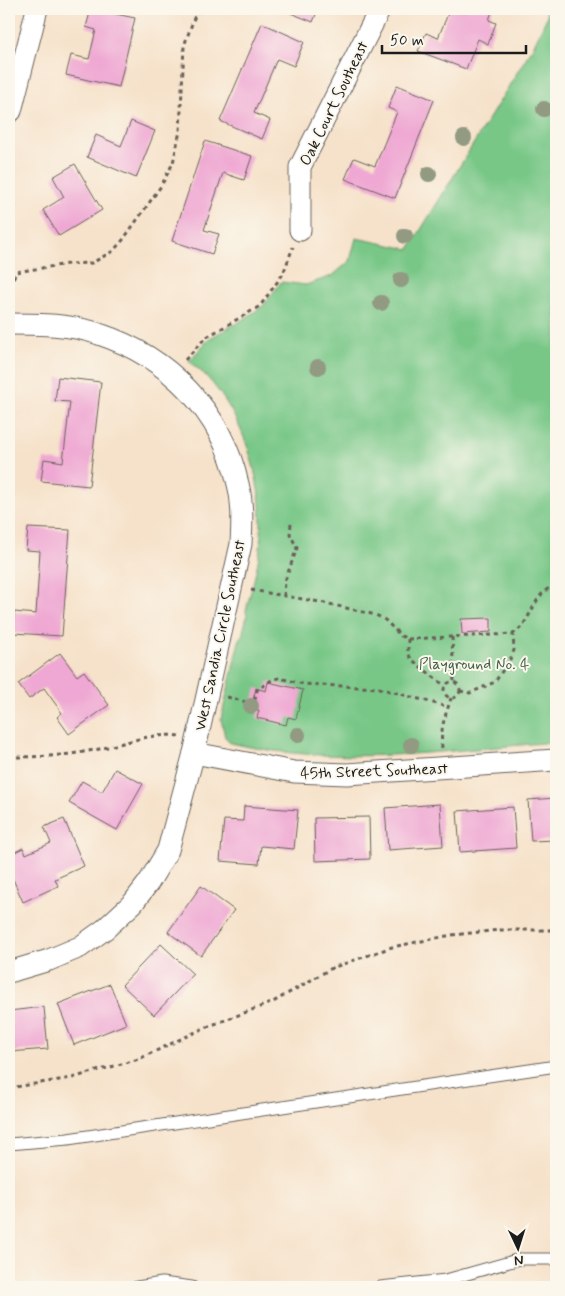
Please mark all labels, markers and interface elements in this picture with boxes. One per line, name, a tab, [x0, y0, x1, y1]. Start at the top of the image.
scale bar	[382, 22, 526, 54]
text: 50 m	[390, 31, 424, 51]
street label: Oak Court Southeast	[295, 38, 374, 169]
street label: West Sandia Circle Southeast	[190, 538, 251, 733]
park label: Playground No. 4	[419, 654, 529, 675]
street label: 45th Street Southeast	[300, 758, 448, 785]
north arrow	[492, 1224, 542, 1274]
text: N	[514, 1251, 524, 1269]

